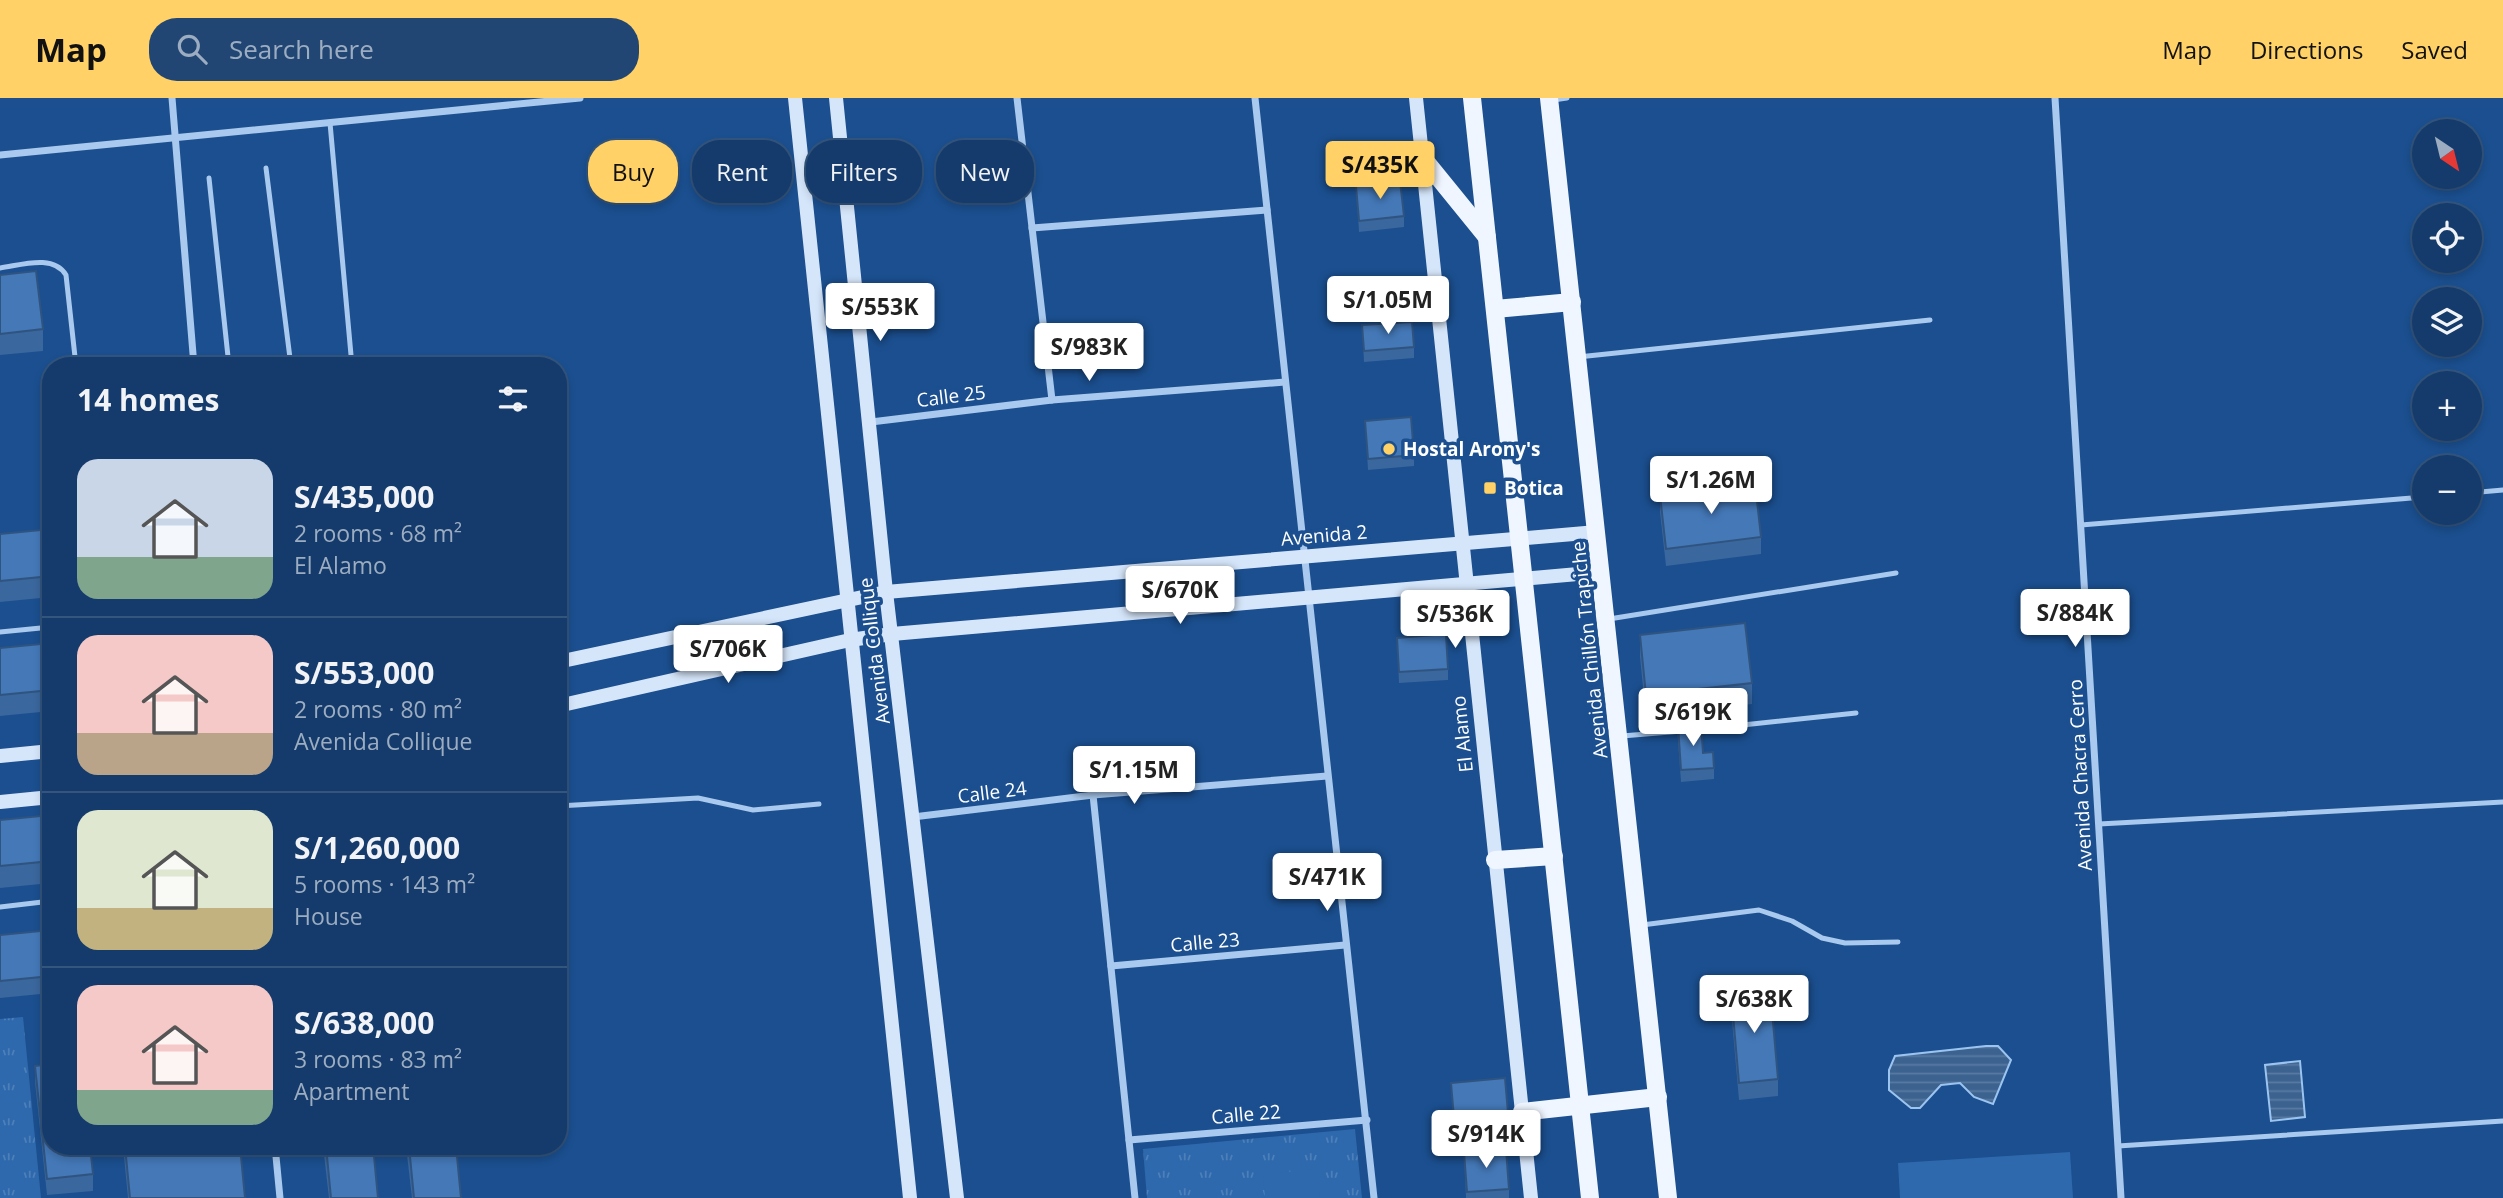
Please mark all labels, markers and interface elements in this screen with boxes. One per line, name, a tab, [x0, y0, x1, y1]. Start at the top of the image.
search box	[149, 18, 639, 81]
text: Map	[35, 27, 107, 72]
icon: search	[173, 30, 211, 68]
text: Search here	[229, 31, 374, 67]
text: Map	[2162, 33, 2212, 66]
text: Directions	[2250, 33, 2363, 66]
text: Saved	[2401, 33, 2468, 66]
north arrow	[2412, 119, 2482, 189]
map controls	[2412, 119, 2482, 525]
chip: Buy	[588, 140, 678, 203]
chip: Rent	[692, 140, 792, 203]
chip: Filters	[806, 140, 922, 203]
chip: New	[936, 140, 1034, 203]
pin: S/435K	[1323, 141, 1437, 201]
text: S/435K	[1342, 148, 1418, 180]
button: locate	[2412, 203, 2482, 273]
pin: S/1.05M	[1323, 276, 1453, 336]
text: S/1.05M	[1343, 283, 1433, 315]
pin: S/553K	[823, 284, 937, 343]
button: layers	[2412, 287, 2482, 357]
text: S/553K	[842, 290, 918, 322]
pin: S/983K	[1032, 324, 1146, 383]
text: S/983K	[1051, 330, 1127, 362]
button: +	[2412, 371, 2482, 441]
text: 14 homes	[77, 379, 220, 420]
street label: Calle 25	[915, 379, 987, 413]
icon: filters	[494, 380, 532, 418]
place label: Hostal Arony's	[1403, 436, 1541, 462]
marker: Hostal Arony's	[1381, 441, 1397, 457]
button: −	[2412, 455, 2482, 525]
pin: S/1.26M	[1646, 456, 1776, 516]
text: S/1.26M	[1666, 463, 1756, 495]
place label: Botica	[1504, 475, 1564, 501]
text: S/435,000	[294, 476, 434, 517]
marker: Botica	[1482, 480, 1498, 496]
icon: home	[133, 487, 217, 571]
text: 2 rooms · 68 m²	[294, 517, 462, 549]
street label: Avenida 2	[1280, 518, 1368, 552]
street label: Avenida Chillón Trapiche	[1565, 540, 1613, 760]
text: El Alamo	[294, 549, 387, 581]
pin: S/670K	[1123, 566, 1237, 626]
text: S/670K	[1142, 573, 1218, 605]
street label: Avenida Collique	[852, 576, 896, 726]
pin: S/884K	[2018, 589, 2132, 649]
pin: S/536K	[1398, 590, 1512, 650]
text: S/884K	[2037, 596, 2113, 628]
text: S/536K	[1417, 597, 1493, 629]
pin: S/706K	[671, 626, 785, 685]
text: S/706K	[690, 632, 766, 664]
text: S/553,000	[294, 652, 434, 693]
icon: home	[133, 663, 217, 747]
street label: Avenida Chacra Cerro	[2062, 679, 2098, 871]
pin: S/619K	[1636, 688, 1750, 748]
text: 2 rooms · 80 m²	[294, 693, 462, 725]
street label: El Alamo	[1445, 695, 1479, 773]
text: S/619K	[1655, 695, 1731, 727]
text: Avenida Collique	[294, 725, 473, 757]
pin: S/1.15M	[1069, 746, 1199, 806]
text: S/1.15M	[1089, 753, 1179, 785]
street label: Calle 24	[956, 775, 1028, 809]
text: S/1,260,000	[294, 827, 460, 868]
icon: home	[133, 838, 217, 922]
pin: S/471K	[1270, 854, 1384, 913]
text: S/471K	[1289, 860, 1365, 892]
text: 5 rooms · 143 m²	[294, 868, 475, 900]
text: House	[294, 900, 363, 932]
street label: Calle 23	[1169, 926, 1241, 958]
pin: S/638K	[1697, 976, 1811, 1035]
text: S/638K	[1716, 982, 1792, 1014]
text: S/638,000	[294, 1002, 434, 1043]
icon: home	[133, 1013, 217, 1097]
text: 3 rooms · 83 m²	[294, 1043, 462, 1075]
text: Apartment	[294, 1075, 410, 1107]
street label: Calle 22	[1210, 1098, 1282, 1130]
pin: S/914K	[1429, 1110, 1543, 1170]
text: S/914K	[1448, 1117, 1524, 1149]

